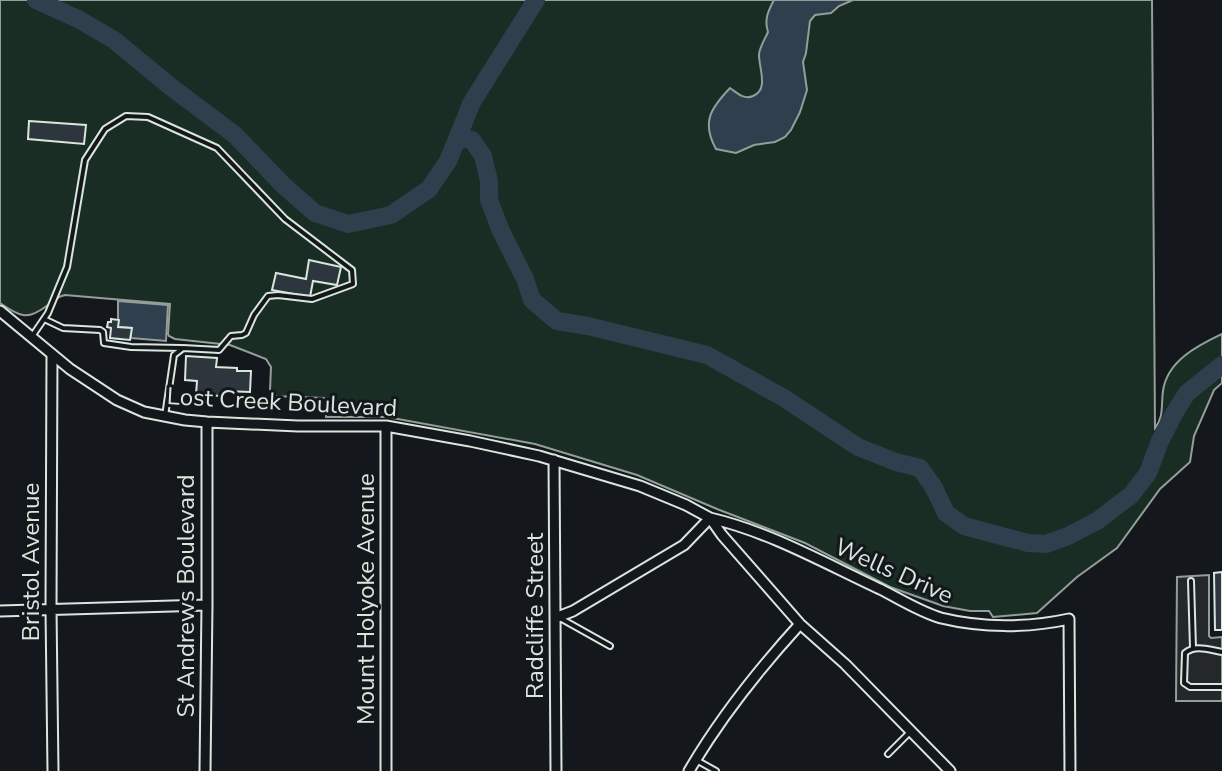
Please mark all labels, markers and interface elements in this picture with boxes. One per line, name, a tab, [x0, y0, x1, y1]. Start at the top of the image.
street label: Lost Creek Boulevard	[166, 380, 398, 424]
street label: Mount Holyoke Avenue	[350, 473, 382, 725]
street label: St Andrews Boulevard	[170, 474, 202, 718]
street label: Bristol Avenue	[15, 483, 47, 641]
street label: Wells Drive	[830, 531, 958, 611]
street label: Radcliffe Street	[519, 532, 551, 699]

